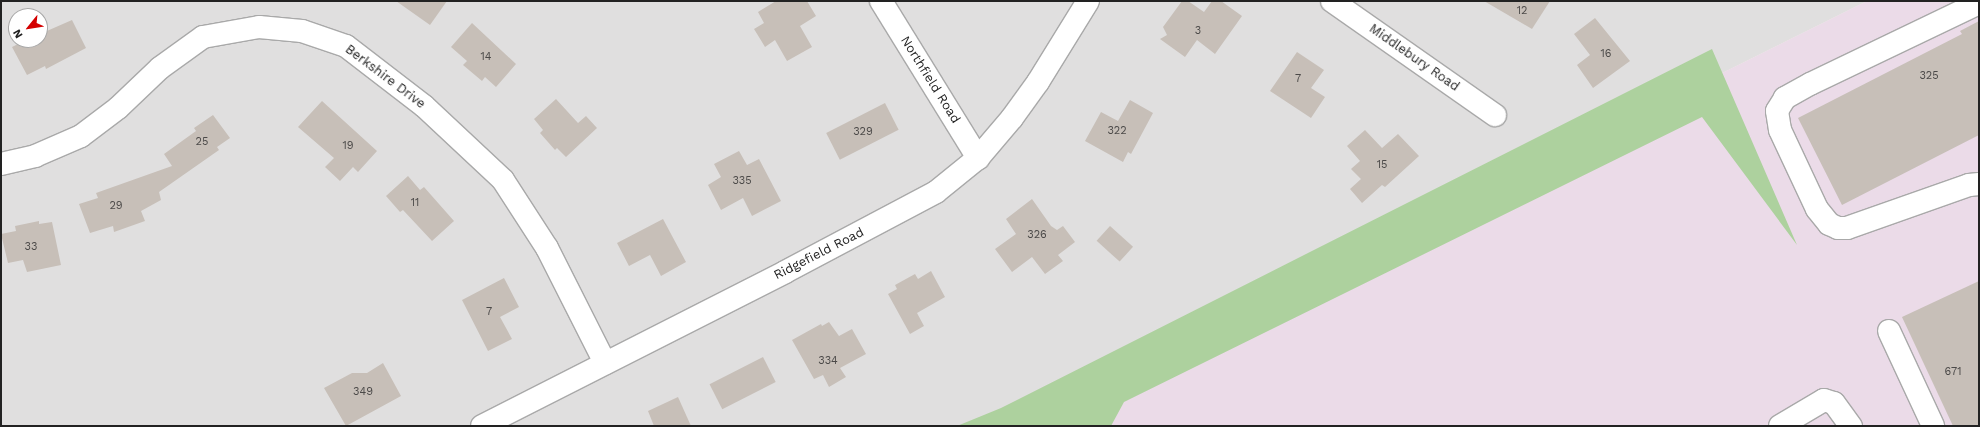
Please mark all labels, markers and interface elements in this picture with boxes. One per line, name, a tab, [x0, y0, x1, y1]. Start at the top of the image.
house number: 12	[1517, 4, 1527, 18]
north arrow	[8, 8, 48, 48]
street label: Middlebury Road	[1366, 21, 1462, 95]
house number: 3	[1195, 24, 1201, 38]
text: N	[10, 27, 26, 41]
street label: Northfield Road	[897, 33, 963, 127]
street label: Berkshire Drive	[342, 42, 428, 112]
house number: 16	[1601, 47, 1611, 61]
house number: 14	[480, 50, 492, 64]
house number: 325	[1919, 69, 1939, 83]
house number: 7	[1295, 72, 1301, 86]
house number: 322	[1107, 124, 1127, 138]
house number: 329	[853, 125, 873, 139]
house number: 25	[196, 135, 208, 149]
house number: 19	[342, 139, 354, 153]
house number: 15	[1377, 158, 1387, 172]
house number: 335	[732, 174, 752, 188]
house number: 11	[411, 196, 419, 210]
house number: 29	[109, 199, 123, 213]
street label: Ridgefield Road	[771, 225, 867, 283]
house number: 326	[1027, 228, 1047, 242]
house number: 33	[25, 240, 37, 254]
house number: 7	[486, 305, 492, 319]
house number: 334	[818, 354, 838, 368]
house number: 671	[1944, 365, 1962, 379]
house number: 349	[353, 385, 373, 399]

